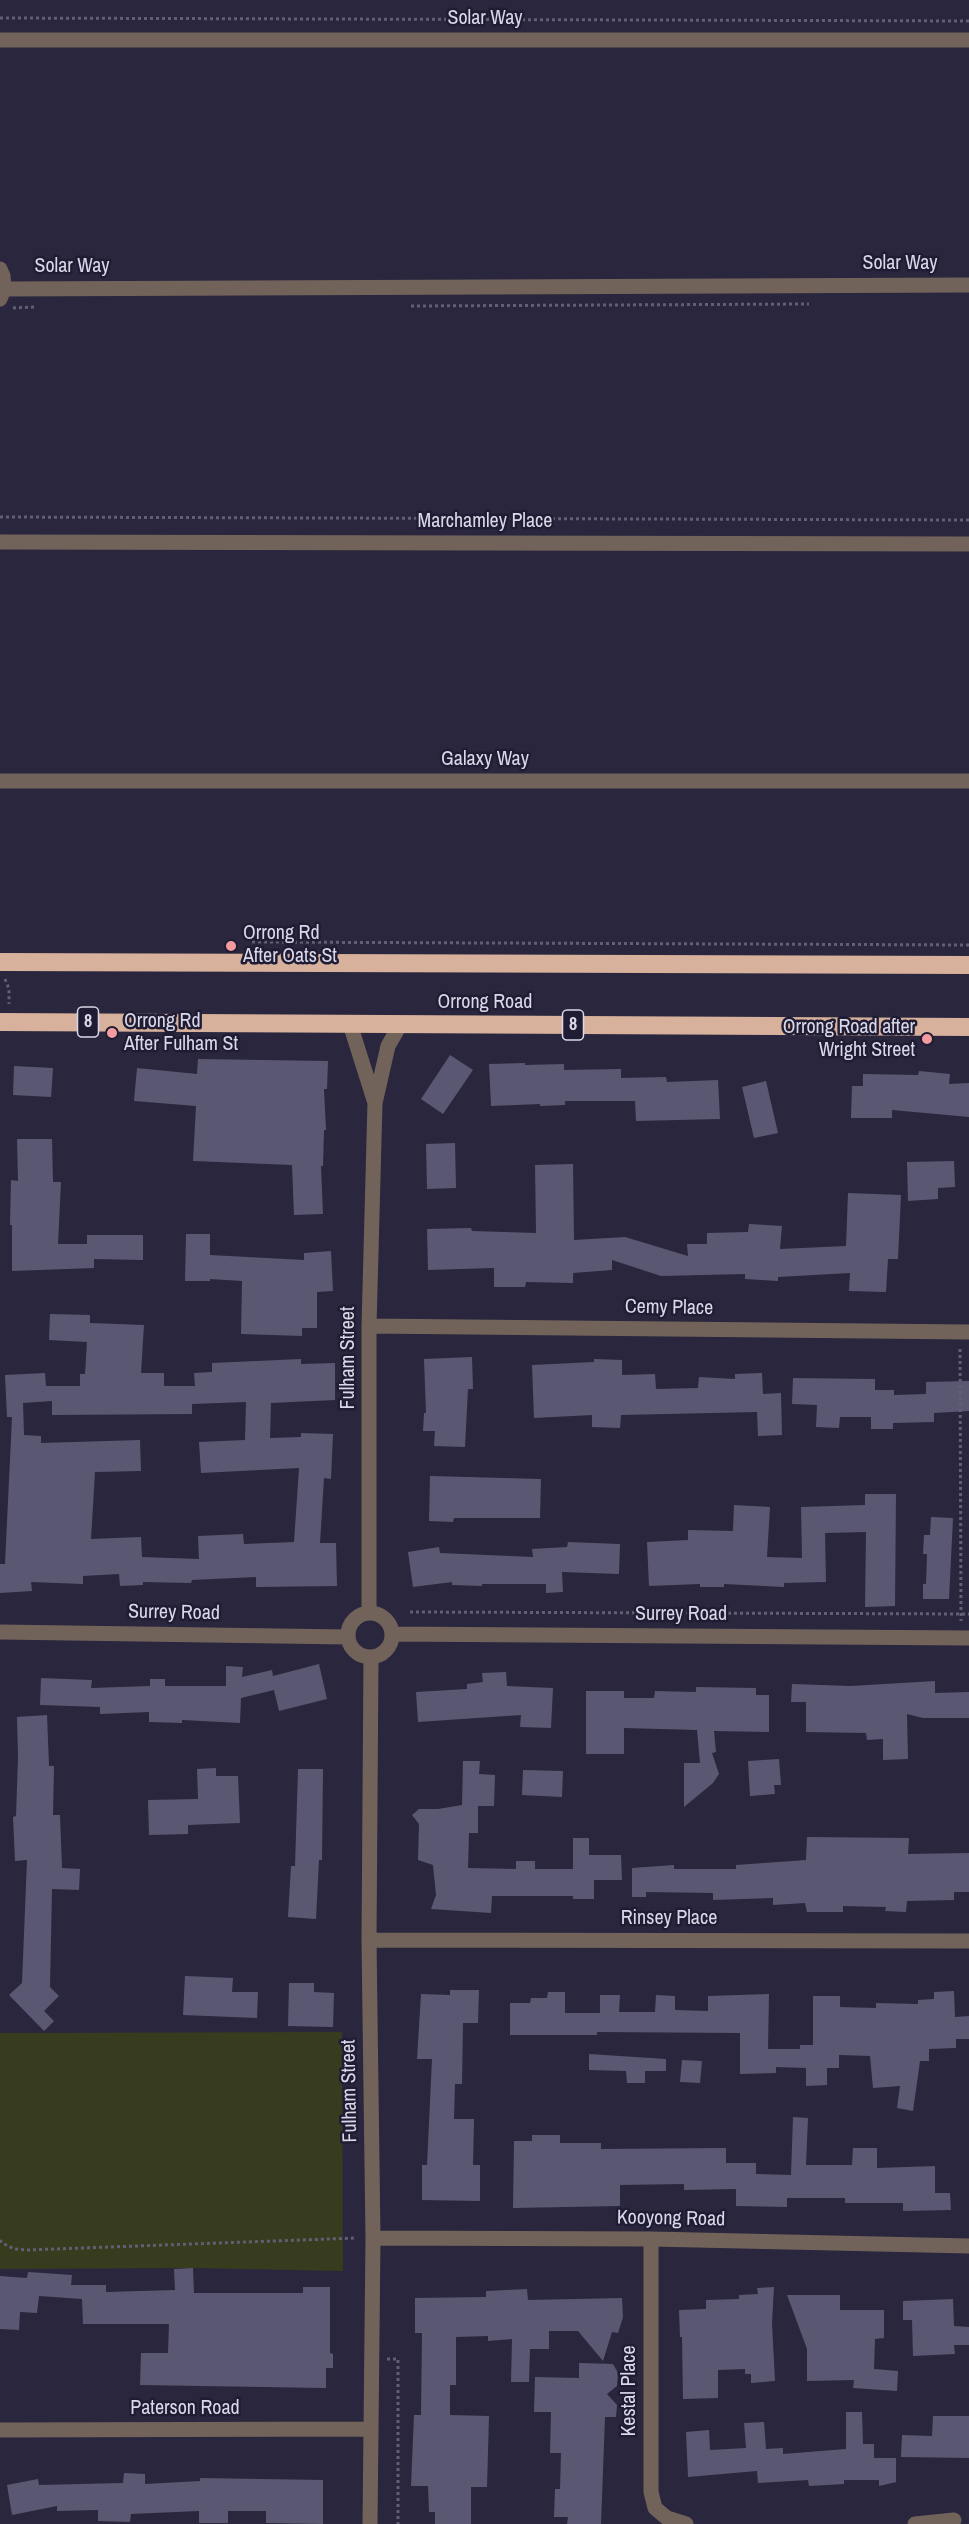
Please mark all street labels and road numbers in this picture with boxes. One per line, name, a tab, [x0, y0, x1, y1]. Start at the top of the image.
street label: Solar Way	[447, 7, 523, 31]
street label: Solar Way	[862, 252, 938, 276]
street label: Solar Way	[34, 255, 110, 279]
street label: Marchamley Place	[418, 510, 552, 534]
street label: Galaxy Way	[441, 748, 529, 772]
street label: Orrong Road	[438, 991, 532, 1015]
road number: 8	[78, 1007, 98, 1037]
road number: 8	[562, 1010, 584, 1040]
street label: Cemy Place	[625, 1295, 713, 1321]
street label: Fulham Street	[337, 1307, 361, 1409]
street label: Surrey Road	[128, 1600, 220, 1626]
street label: Surrey Road	[635, 1603, 727, 1627]
street label: Rinsey Place	[621, 1907, 717, 1931]
street label: Fulham Street	[337, 2039, 363, 2143]
street label: Kooyong Road	[617, 2206, 725, 2232]
street label: Kestal Place	[618, 2345, 642, 2437]
street label: Paterson Road	[130, 2397, 240, 2421]

